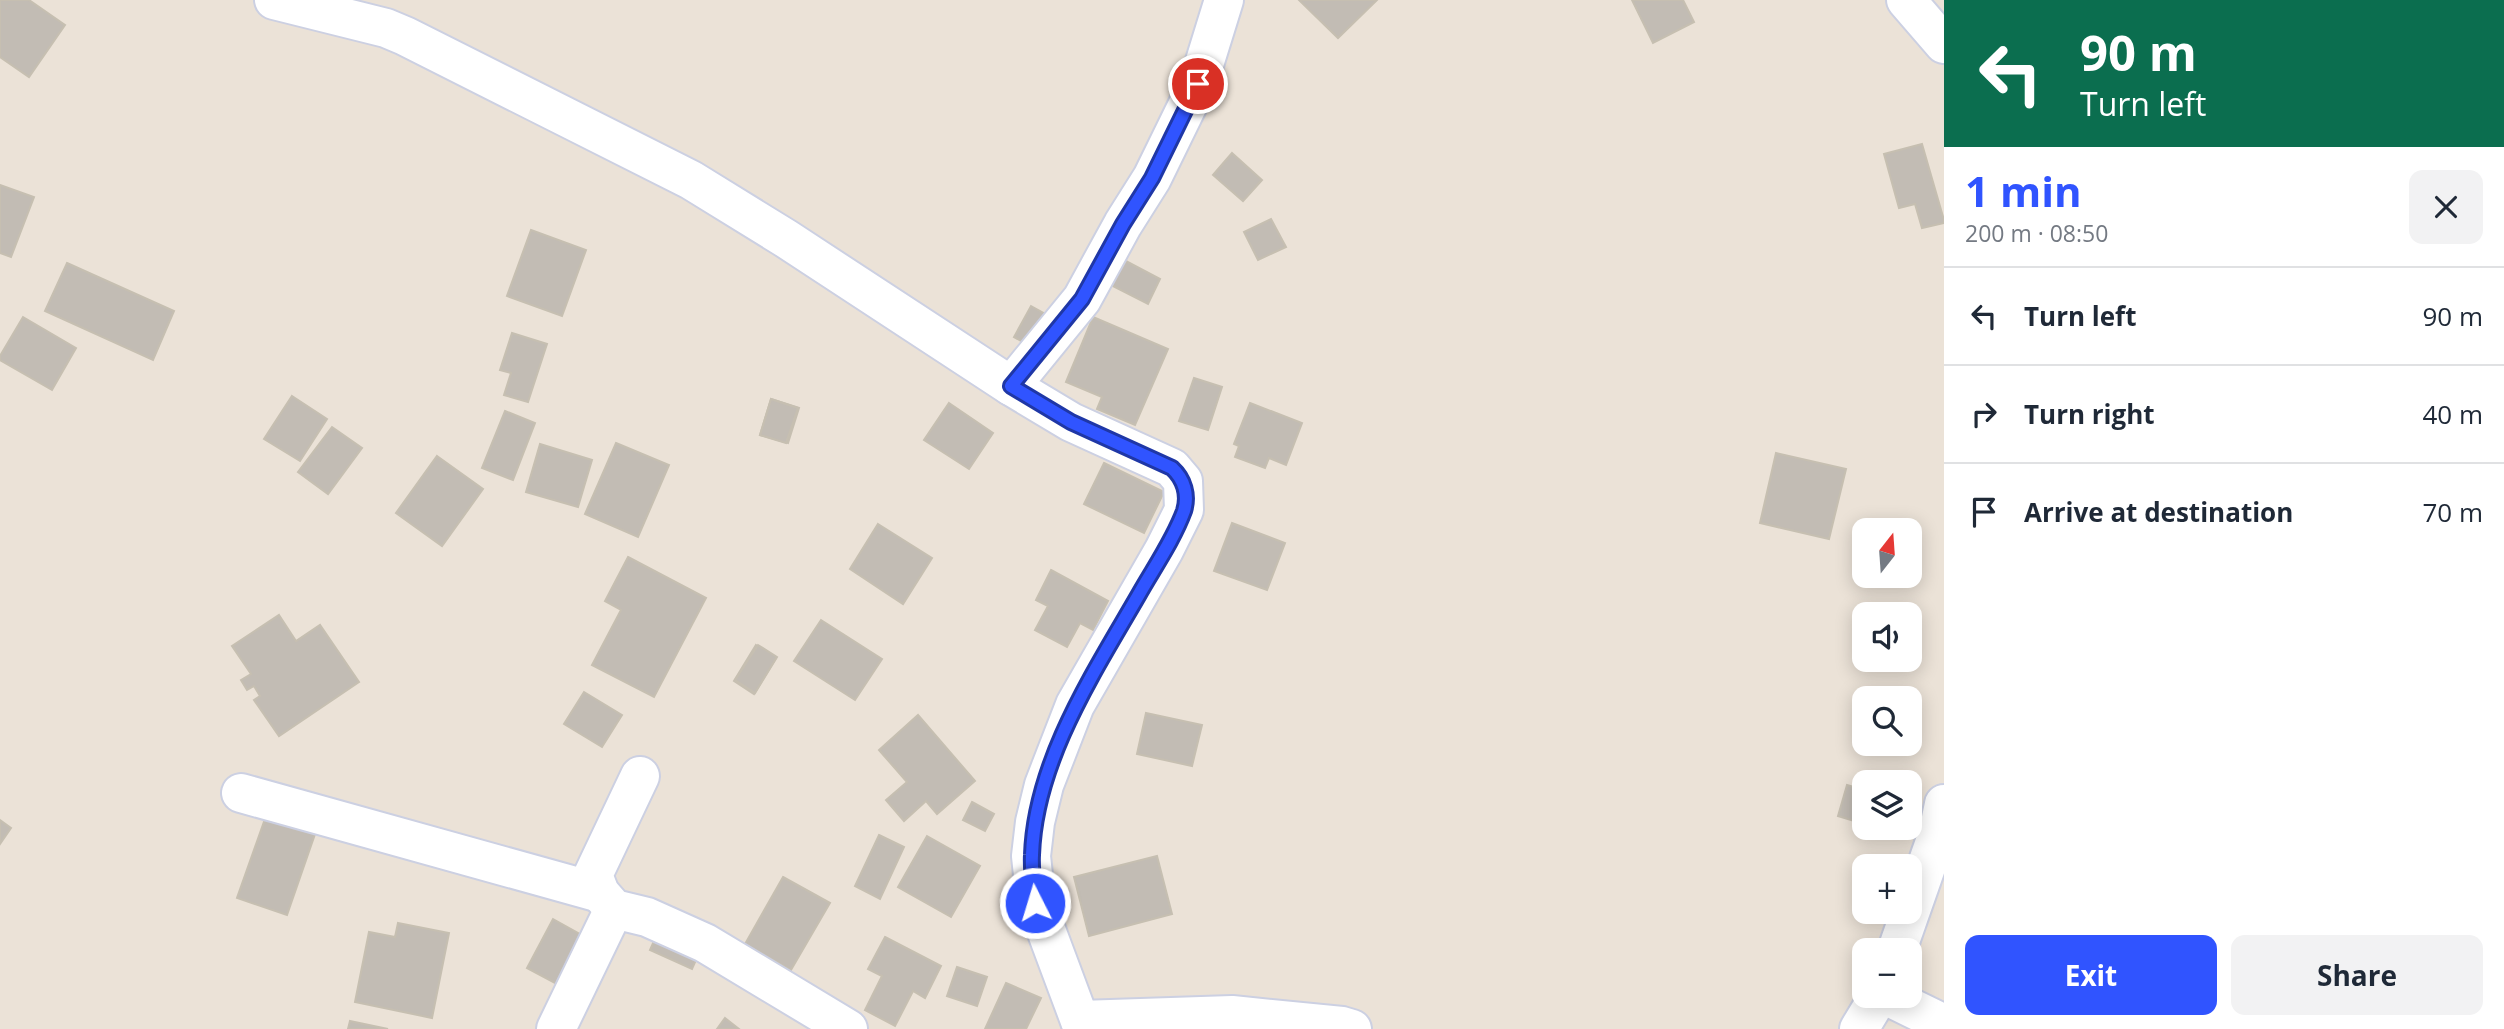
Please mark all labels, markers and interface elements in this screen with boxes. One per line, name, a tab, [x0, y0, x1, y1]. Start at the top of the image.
text: 90 m	[2080, 19, 2197, 85]
icon: left	[1965, 28, 2056, 119]
pin	[1168, 54, 1228, 114]
icon: arrive	[1179, 65, 1217, 103]
text: Turn left	[2080, 82, 2206, 125]
text: 1 min	[1965, 162, 2082, 219]
button: close	[2409, 170, 2483, 244]
text: 200 m · 08:50	[1965, 217, 2108, 249]
icon: left	[1965, 297, 2003, 335]
text: Turn left	[2024, 298, 2136, 334]
text: 90 m	[2422, 298, 2483, 334]
icon: right	[1965, 395, 2003, 433]
text: Turn right	[2024, 396, 2155, 432]
text: 40 m	[2422, 396, 2483, 432]
icon: arrive	[1965, 493, 2003, 531]
text: Arrive at destination	[2024, 494, 2293, 530]
text: 70 m	[2422, 494, 2483, 530]
north arrow	[1852, 518, 1922, 588]
map controls	[1852, 518, 1922, 1008]
button: sound	[1852, 602, 1922, 672]
button: search	[1852, 686, 1922, 756]
button: layers	[1852, 770, 1922, 840]
button: +	[1852, 854, 1922, 924]
position arrow	[998, 866, 1072, 940]
button: Exit	[1965, 935, 2217, 1015]
button: Share	[2231, 935, 2483, 1015]
button: −	[1852, 938, 1922, 1008]

